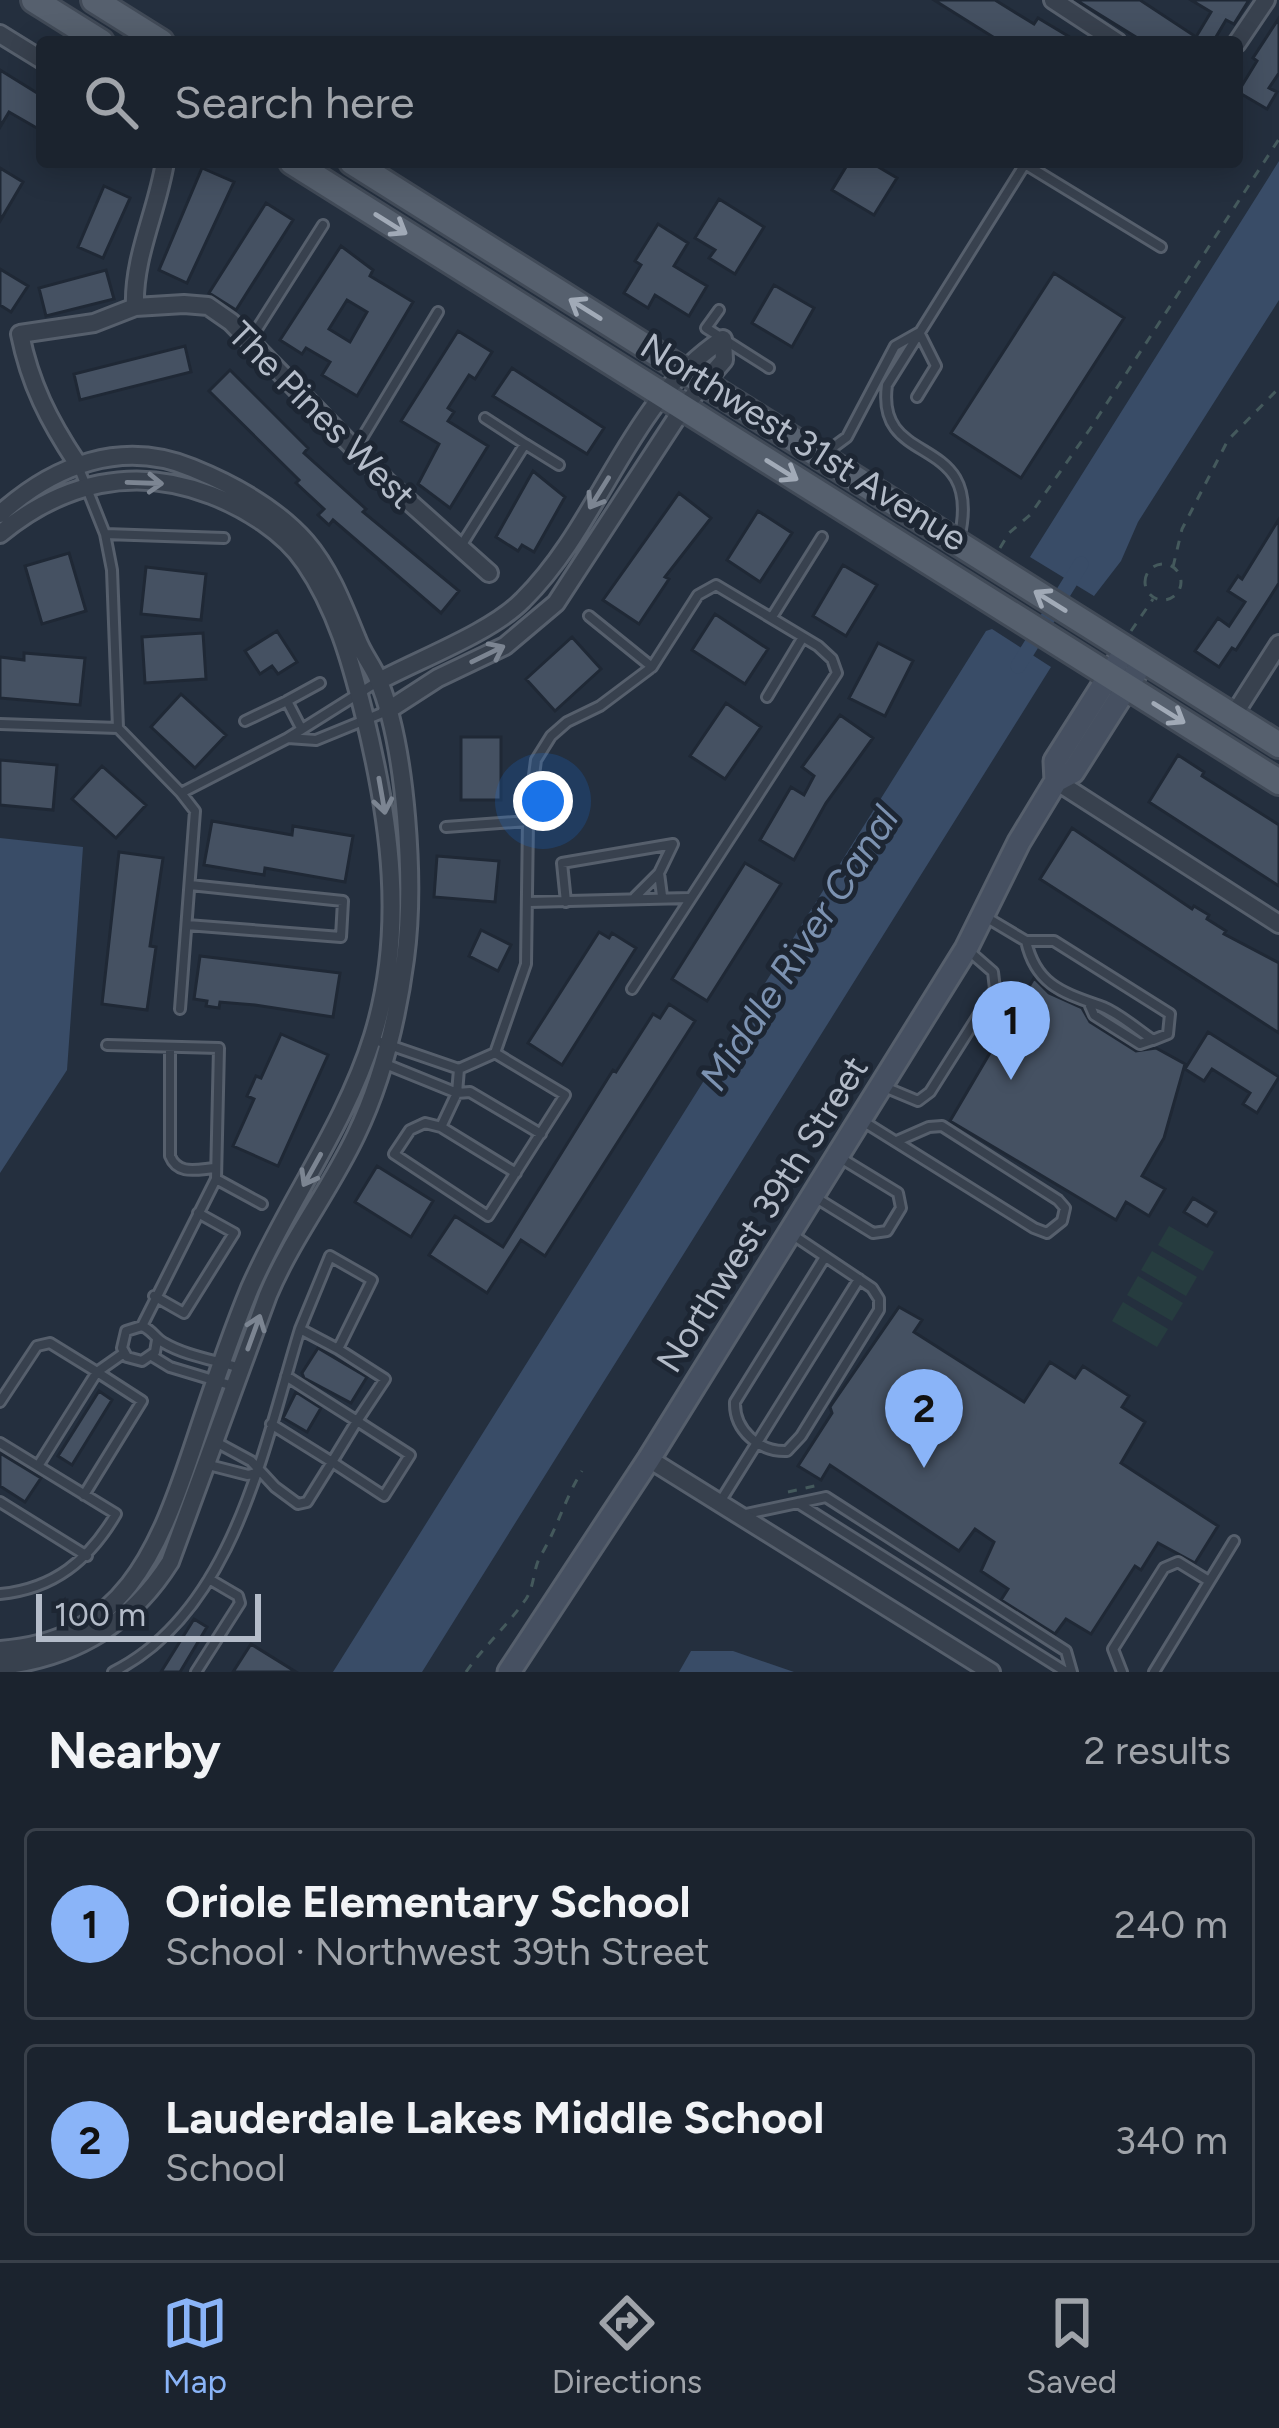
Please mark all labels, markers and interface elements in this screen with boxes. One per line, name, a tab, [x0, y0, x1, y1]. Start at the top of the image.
search box	[36, 36, 1243, 168]
icon: search	[78, 69, 144, 135]
text: Search here	[174, 75, 414, 129]
one-way arrow	[373, 212, 407, 237]
one-way arrow	[569, 296, 603, 321]
street label: The Pines West	[220, 313, 424, 517]
street label: Northwest 31st Avenue	[633, 324, 975, 560]
one-way arrow	[764, 458, 798, 482]
one-way arrow	[125, 472, 164, 495]
one-way arrow	[587, 475, 611, 509]
one-way arrow	[1034, 589, 1068, 613]
one-way arrow	[470, 641, 505, 664]
one-way arrow	[1151, 701, 1185, 725]
your location	[513, 771, 573, 831]
one-way arrow	[372, 775, 395, 814]
water label: Middle River Canal	[690, 797, 909, 1099]
pin: 1	[972, 981, 1050, 1080]
street label: Northwest 39th Street	[647, 1048, 877, 1380]
one-way arrow	[300, 1151, 323, 1186]
one-way arrow	[245, 1314, 266, 1351]
pin: 2	[885, 1369, 963, 1468]
scale bar	[36, 1588, 261, 1641]
text: 100 m	[54, 1595, 146, 1634]
text: Nearby	[48, 1720, 221, 1781]
text: 2 results	[1084, 1727, 1231, 1774]
text: Oriole Elementary School	[165, 1874, 691, 1928]
text: 1	[82, 1901, 98, 1948]
text: 240 m	[1114, 1901, 1228, 1948]
text: School · Northwest 39th Street	[165, 1928, 710, 1975]
text: Lauderdale Lakes Middle School	[165, 2090, 824, 2144]
text: 2	[79, 2117, 101, 2164]
text: 340 m	[1115, 2117, 1228, 2164]
text: School	[165, 2144, 286, 2191]
tab: Map	[162, 2290, 228, 2401]
tab: Directions	[552, 2290, 702, 2401]
tab: Saved	[1026, 2290, 1117, 2401]

